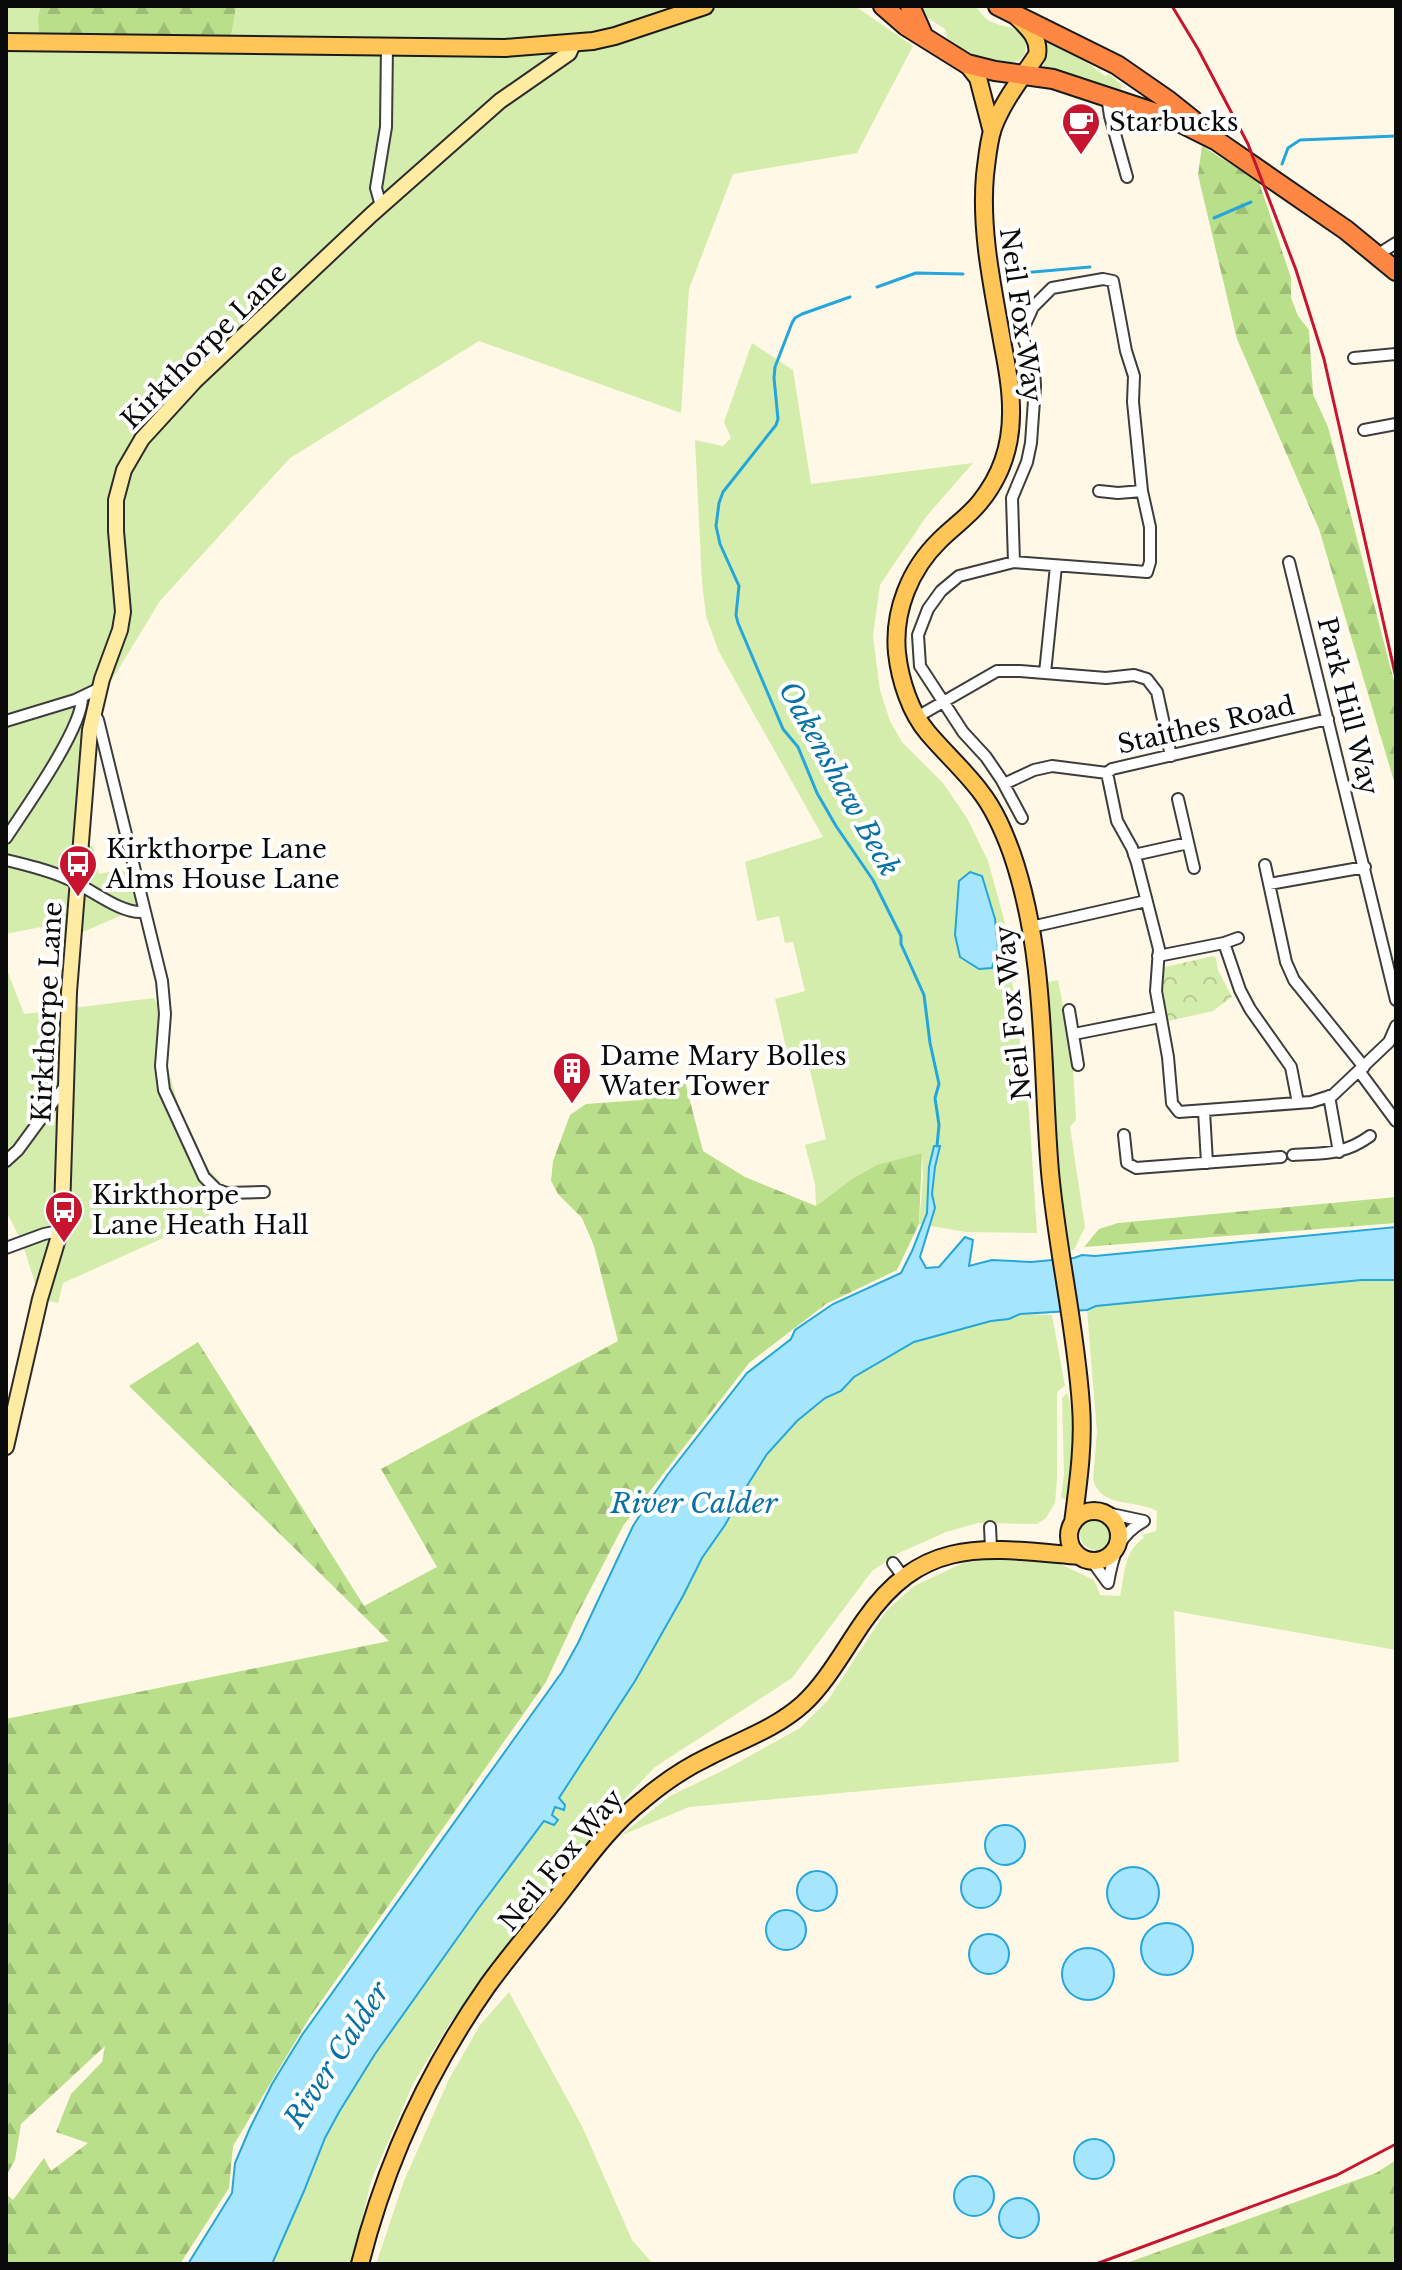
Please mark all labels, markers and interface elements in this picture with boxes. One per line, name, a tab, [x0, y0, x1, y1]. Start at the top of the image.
cafe icon: Starbucks	[1060, 101, 1102, 156]
place label: Starbucks	[1109, 106, 1238, 138]
street label: Neil Fox Way	[993, 226, 1049, 405]
street label: Kirkthorpe Lane	[115, 257, 293, 435]
street label: Park Hill Way	[1310, 614, 1386, 799]
water label: Oakenshaw Beck	[771, 675, 907, 883]
street label: Staithes Road	[1114, 689, 1298, 761]
place label: Kirkthorpe Lane Alms House Lane	[105, 833, 340, 895]
bus stop icon: Kirkthorpe Lane Alms House Lane	[57, 843, 99, 898]
street label: Kirkthorpe Lane	[25, 901, 69, 1123]
street label: Neil Fox Way	[988, 924, 1038, 1102]
place label: Dame Mary Bolles Water Tower	[599, 1040, 846, 1102]
building icon: Dame Mary Bolles Water Tower	[551, 1050, 593, 1105]
place label: Kirkthorpe Lane Heath Hall	[92, 1179, 309, 1241]
bus stop icon: Kirkthorpe Lane Heath Hall	[43, 1189, 85, 1244]
water label: River Calder	[610, 1486, 779, 1521]
street label: Neil Fox Way	[492, 1782, 630, 1938]
water label: River Calder	[276, 1975, 398, 2135]

